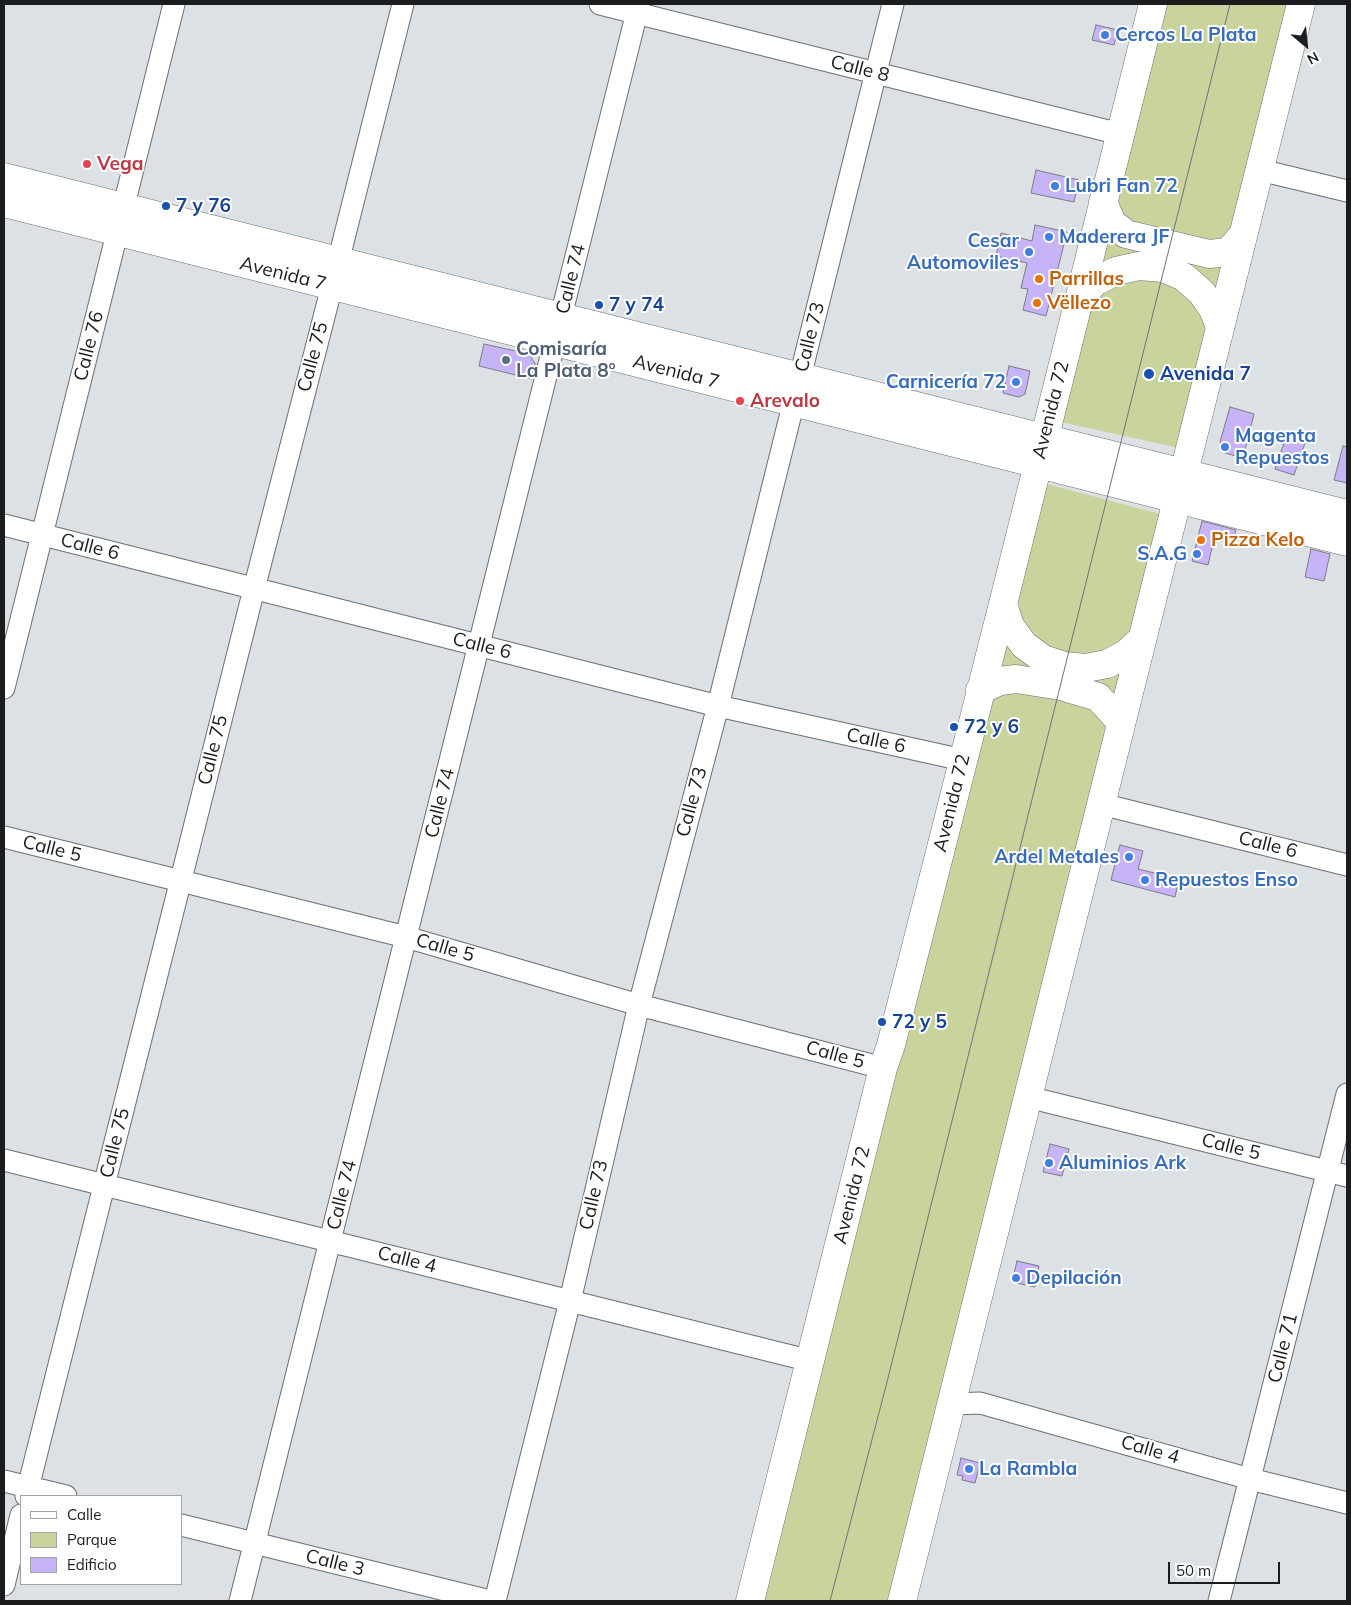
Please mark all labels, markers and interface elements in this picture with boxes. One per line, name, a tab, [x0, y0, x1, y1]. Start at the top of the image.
north arrow	[1281, 20, 1331, 70]
place label: Cercos La Plata	[1115, 24, 1256, 46]
marker: Cercos La Plata	[1099, 29, 1111, 41]
text: N	[1304, 48, 1322, 69]
street label: Calle 8	[828, 51, 892, 87]
place label: Vega	[97, 153, 144, 175]
marker: Vega	[81, 158, 93, 170]
place label: Lubri Fan 72	[1065, 175, 1178, 197]
marker: Lubri Fan 72	[1049, 180, 1061, 192]
place label: 7 y 76	[176, 195, 231, 217]
marker: 7 y 76	[160, 200, 172, 212]
place label: Maderera JF	[1059, 226, 1169, 248]
place label: Cesar Automoviles	[907, 230, 1019, 274]
marker: Maderera JF	[1043, 231, 1055, 243]
street label: Calle 74	[551, 242, 591, 316]
marker: Cesar Automoviles	[1023, 246, 1035, 258]
street label: Avenida 7	[237, 252, 329, 296]
place label: Parrillas	[1049, 268, 1124, 290]
marker: Parrillas	[1033, 273, 1045, 285]
place label: Vëllezo	[1047, 292, 1111, 314]
place label: 7 y 74	[609, 294, 664, 316]
marker: Vëllezo	[1031, 297, 1043, 309]
marker: 7 y 74	[593, 299, 605, 311]
street label: Calle 73	[790, 300, 830, 374]
street label: Calle 76	[69, 309, 109, 383]
street label: Calle 75	[293, 320, 333, 394]
place label: Comisaría La Plata 8°	[516, 338, 616, 382]
street label: Avenida 7	[630, 350, 722, 394]
marker: Comisaría La Plata 8°	[500, 354, 512, 366]
street label: Avenida 72	[1028, 359, 1074, 461]
place label: Avenida 7	[1160, 363, 1251, 385]
marker: Avenida 7	[1142, 367, 1156, 381]
place label: Carnicería 72	[886, 371, 1006, 393]
marker: Carnicería 72	[1010, 376, 1022, 388]
place label: Arevalo	[750, 390, 820, 412]
marker: Arevalo	[734, 395, 746, 407]
place label: Magenta Repuestos	[1235, 425, 1329, 469]
marker: Magenta Repuestos	[1219, 441, 1231, 453]
street label: Calle 6	[58, 529, 122, 565]
place label: Pizza Kelo	[1211, 529, 1305, 551]
marker: Pizza Kelo	[1195, 534, 1207, 546]
place label: S.A.G	[1137, 543, 1187, 565]
marker: S.A.G	[1191, 548, 1203, 560]
street label: Calle 6	[450, 628, 514, 664]
street label: Calle 75	[193, 713, 233, 787]
place label: 72 y 6	[964, 716, 1019, 738]
marker: 72 y 6	[948, 721, 960, 733]
street label: Calle 6	[844, 724, 908, 758]
street label: Avenida 72	[929, 752, 975, 854]
street label: Calle 73	[672, 765, 712, 839]
street label: Calle 74	[420, 766, 460, 840]
street label: Calle 6	[1236, 827, 1300, 863]
street label: Calle 5	[20, 831, 84, 867]
place label: Ardel Metales	[994, 846, 1119, 868]
marker: Ardel Metales	[1123, 851, 1135, 863]
place label: Repuestos Enso	[1155, 869, 1298, 891]
marker: Repuestos Enso	[1139, 874, 1151, 886]
street label: Calle 5	[413, 929, 477, 967]
place label: 72 y 5	[892, 1011, 947, 1033]
marker: 72 y 5	[876, 1016, 888, 1028]
street label: Calle 5	[803, 1036, 867, 1074]
street label: Calle 75	[95, 1106, 135, 1180]
street label: Calle 5	[1199, 1129, 1263, 1165]
street label: Avenida 72	[829, 1144, 875, 1246]
place label: Aluminios Ark	[1059, 1152, 1186, 1174]
marker: Aluminios Ark	[1043, 1157, 1055, 1169]
street label: Calle 74	[322, 1158, 362, 1232]
street label: Calle 73	[575, 1158, 613, 1232]
street label: Calle 4	[375, 1242, 439, 1278]
place label: Depilación	[1026, 1267, 1122, 1289]
marker: Depilación	[1010, 1272, 1022, 1284]
street label: Calle 71	[1263, 1311, 1303, 1385]
street label: Calle 4	[1118, 1431, 1182, 1469]
place label: La Rambla	[979, 1458, 1077, 1480]
marker: La Rambla	[963, 1463, 975, 1475]
legend	[20, 1495, 182, 1585]
text: Calle	[67, 1505, 101, 1524]
text: Parque	[67, 1530, 117, 1549]
street label: Calle 3	[303, 1545, 367, 1581]
scale bar	[1171, 1552, 1284, 1584]
text: Edificio	[67, 1555, 117, 1574]
text: 50 m	[1176, 1561, 1211, 1580]

